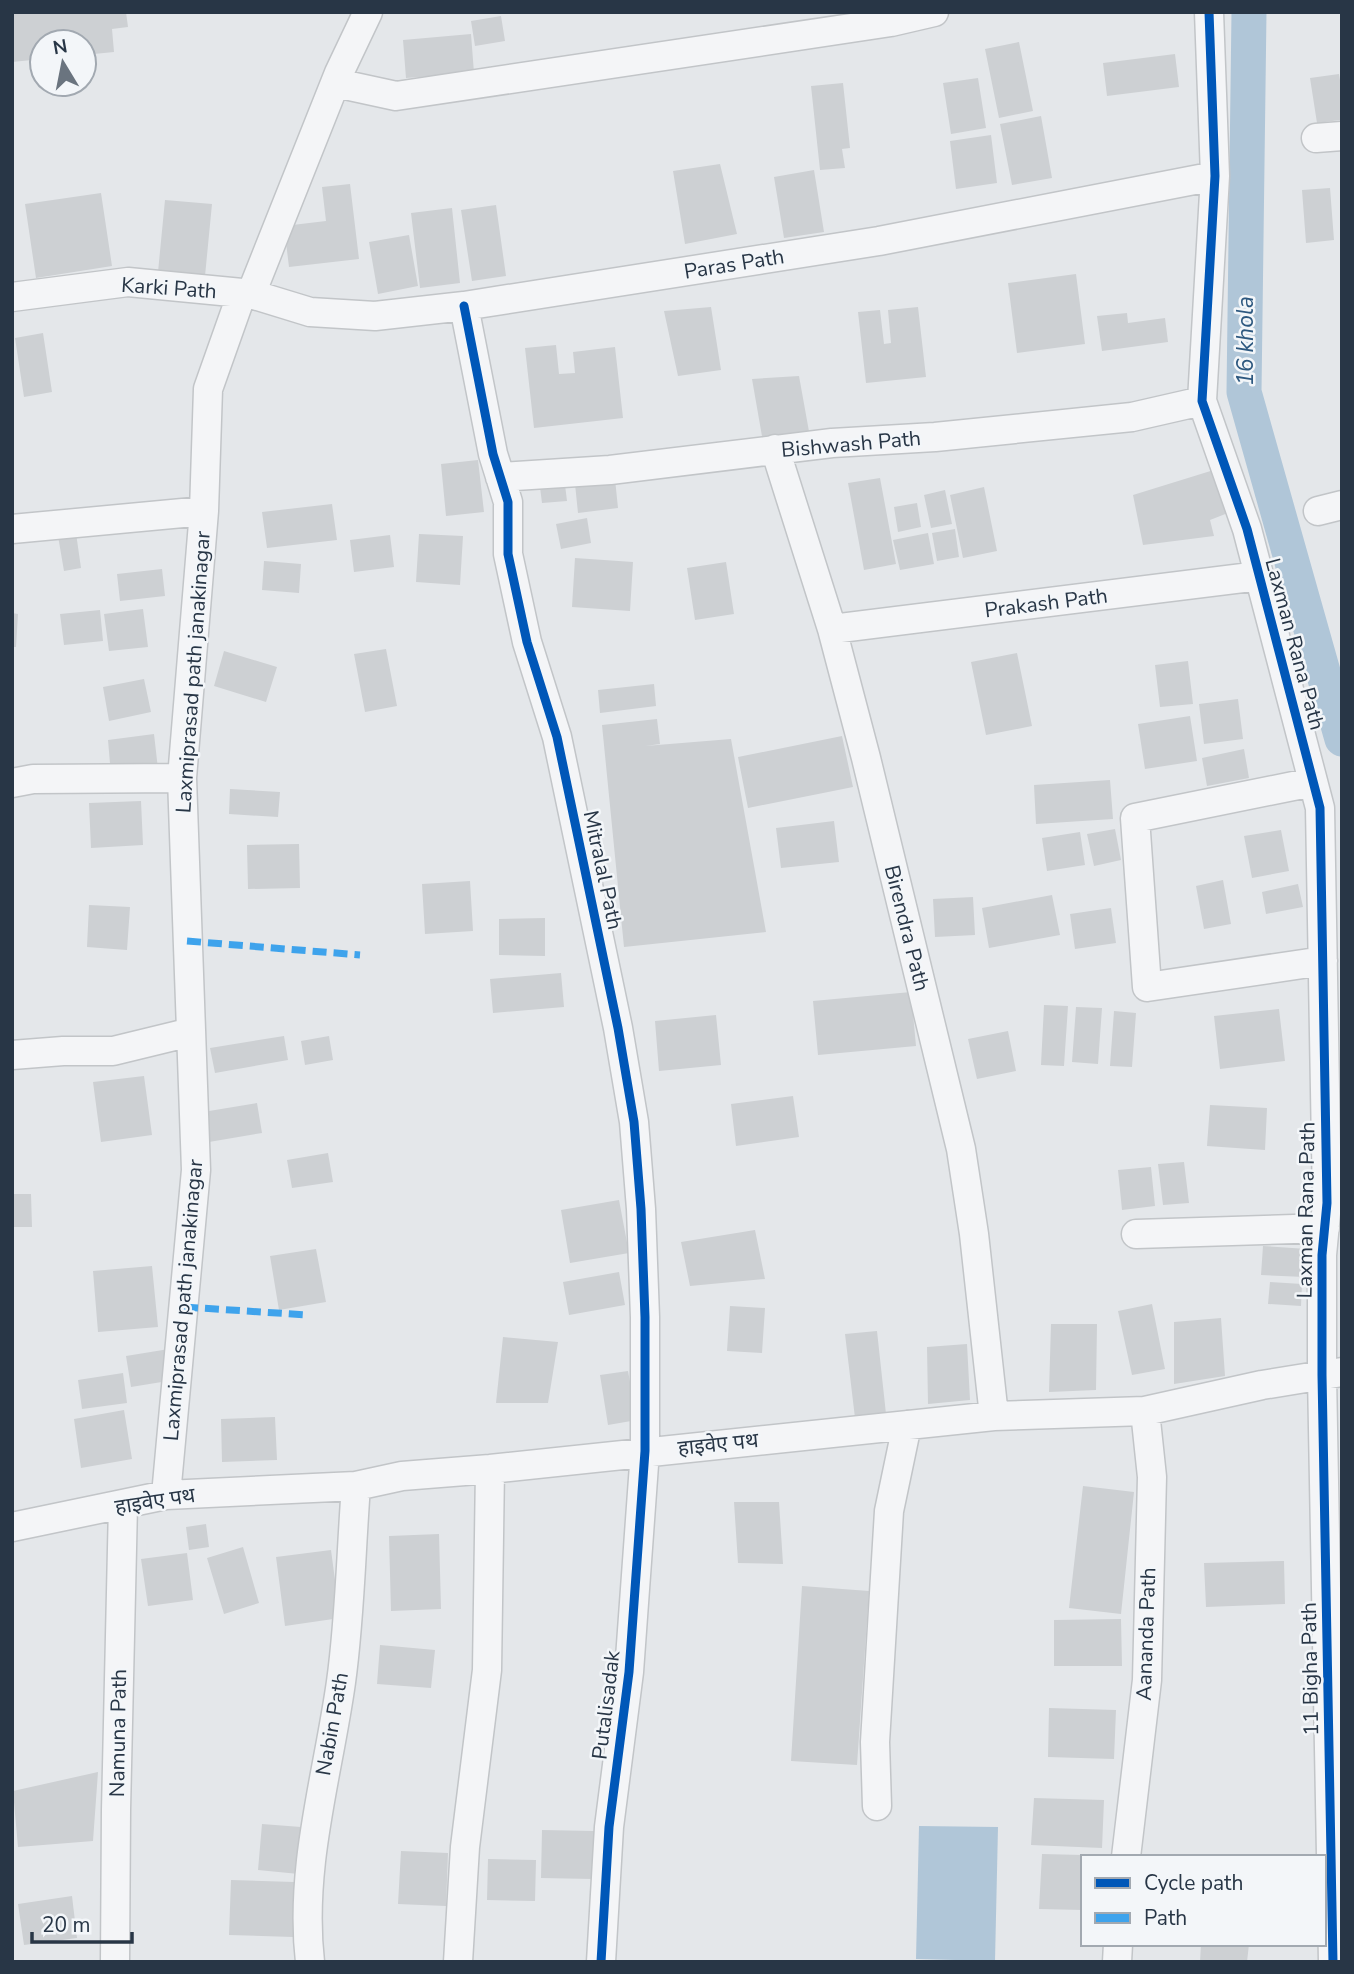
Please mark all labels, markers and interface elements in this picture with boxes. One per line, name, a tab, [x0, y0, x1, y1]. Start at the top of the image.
north arrow	[28, 28, 98, 98]
text: N	[51, 33, 69, 61]
street label: Paras Path	[682, 242, 786, 286]
street label: Karki Path	[120, 271, 218, 305]
water label: 16 khola	[1230, 296, 1261, 386]
street label: Bishwash Path	[780, 424, 922, 464]
street label: Laxmiprasad path janakinagar	[169, 530, 217, 814]
street label: Laxman Rana Path	[1259, 555, 1331, 733]
street label: Prakash Path	[983, 582, 1109, 624]
street label: Mitralal Path	[577, 808, 629, 932]
street label: Birendra Path	[878, 862, 936, 994]
street label: Laxman Rana Path	[1290, 1121, 1322, 1299]
street label: Laxmiprasad path janakinagar	[157, 1158, 209, 1442]
street label: हाइवेए पथ	[676, 1426, 760, 1462]
street label: हाइवेए पथ	[113, 1481, 198, 1521]
street label: Aananda Path	[1130, 1567, 1162, 1701]
street label: 11 Bigha Path	[1295, 1602, 1325, 1736]
street label: Putalisadak	[585, 1648, 627, 1761]
street label: Namuna Path	[103, 1669, 133, 1797]
street label: Nabin Path	[309, 1670, 355, 1778]
legend	[1081, 1855, 1326, 1946]
text: Cycle path	[1144, 1869, 1243, 1897]
scale bar	[32, 1900, 131, 1944]
text: Path	[1144, 1904, 1187, 1932]
text: 20 m	[42, 1911, 91, 1939]

